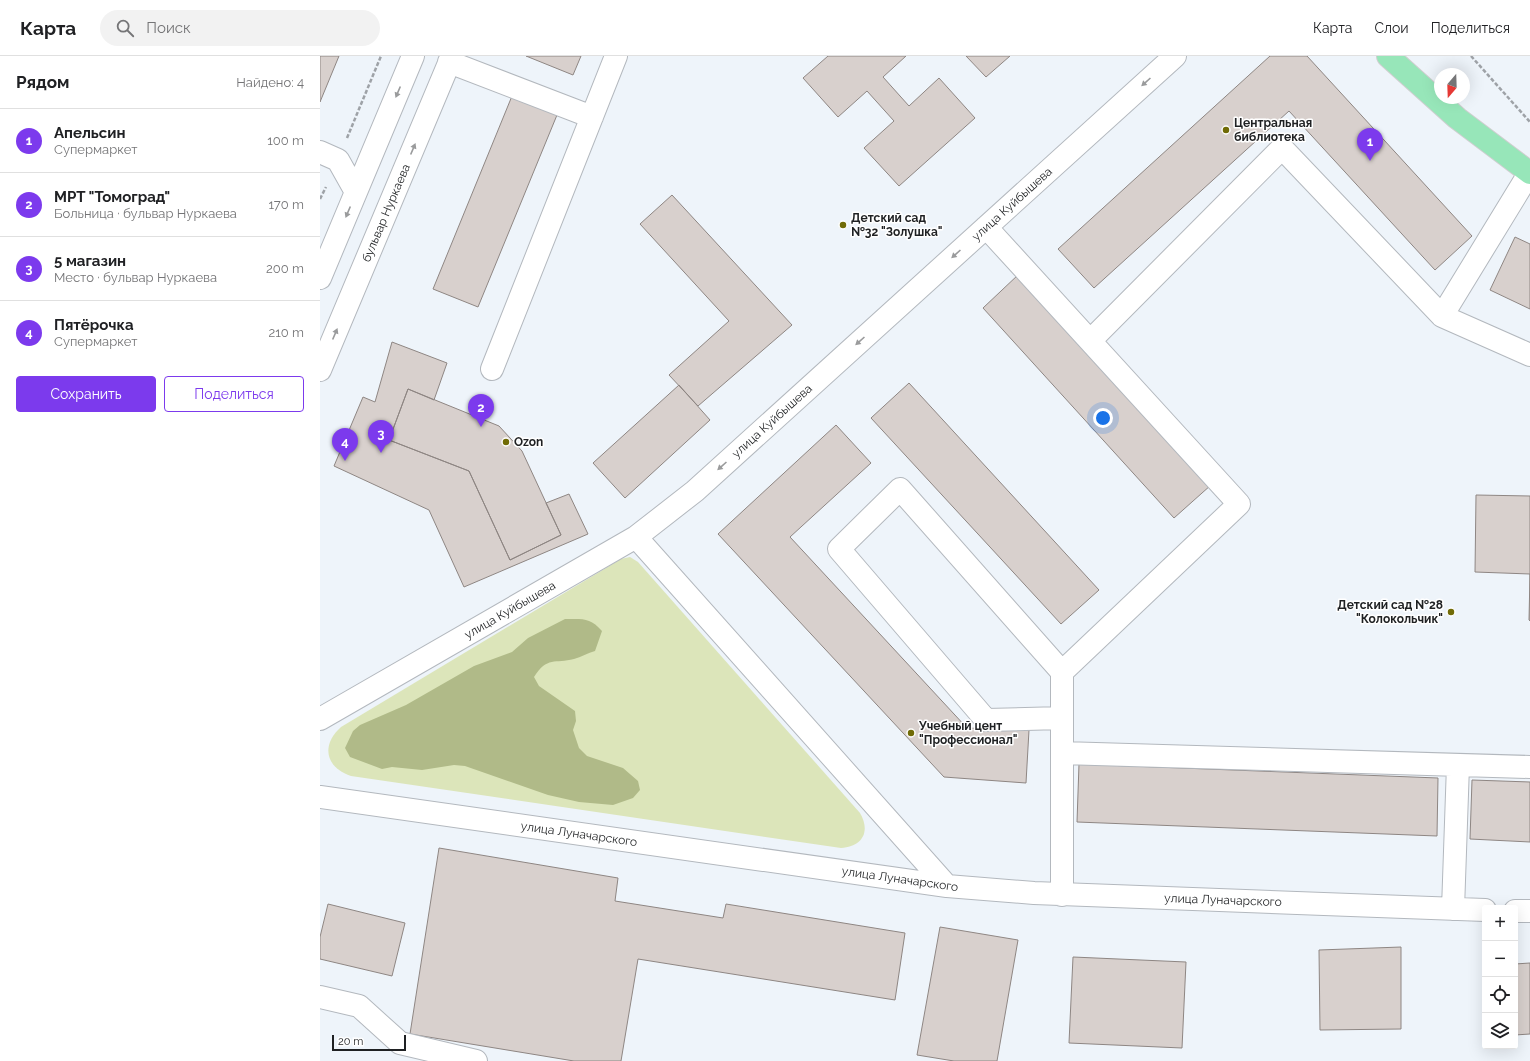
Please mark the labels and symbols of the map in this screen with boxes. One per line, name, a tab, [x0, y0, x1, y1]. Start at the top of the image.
north arrow	[1434, 68, 1470, 104]
one-way arrow	[1141, 78, 1151, 87]
one-way arrow	[395, 86, 401, 98]
place label: Центральная библиотека	[1234, 116, 1312, 144]
marker: Центральная библиотека	[1221, 125, 1231, 135]
pin: 1	[1357, 128, 1383, 161]
one-way arrow	[410, 143, 416, 155]
street label: бульвар Нуркаева	[359, 162, 413, 264]
street label: улица Куйбышева	[969, 164, 1055, 244]
one-way arrow	[344, 206, 350, 218]
place label: Детский сад №32 "Золушка"	[851, 211, 942, 239]
marker: Детский сад №32 "Золушка"	[838, 220, 848, 230]
one-way arrow	[951, 250, 962, 259]
one-way arrow	[332, 328, 338, 339]
one-way arrow	[855, 337, 865, 346]
street label: улица Куйбышева	[729, 381, 815, 461]
pin: 2	[468, 394, 494, 427]
your location	[1093, 408, 1113, 428]
pin: 3	[368, 420, 394, 453]
pin: 4	[332, 428, 358, 461]
place label: Ozon	[514, 435, 543, 449]
marker: Ozon	[501, 437, 511, 447]
one-way arrow	[717, 462, 727, 471]
street label: улица Куйбышева	[462, 578, 558, 642]
place label: Детский сад №28 "Колокольчик"	[1337, 598, 1443, 626]
marker: Детский сад №28 "Колокольчик"	[1446, 607, 1456, 617]
place label: Учебный цент "Профессионал"	[918, 719, 1018, 747]
marker: Учебный цент "Профессионал"	[906, 728, 916, 738]
street label: улица Луначарского	[520, 819, 638, 849]
street label: улица Луначарского	[841, 864, 959, 894]
street label: улица Луначарского	[1164, 891, 1282, 909]
scale bar	[332, 1033, 406, 1052]

